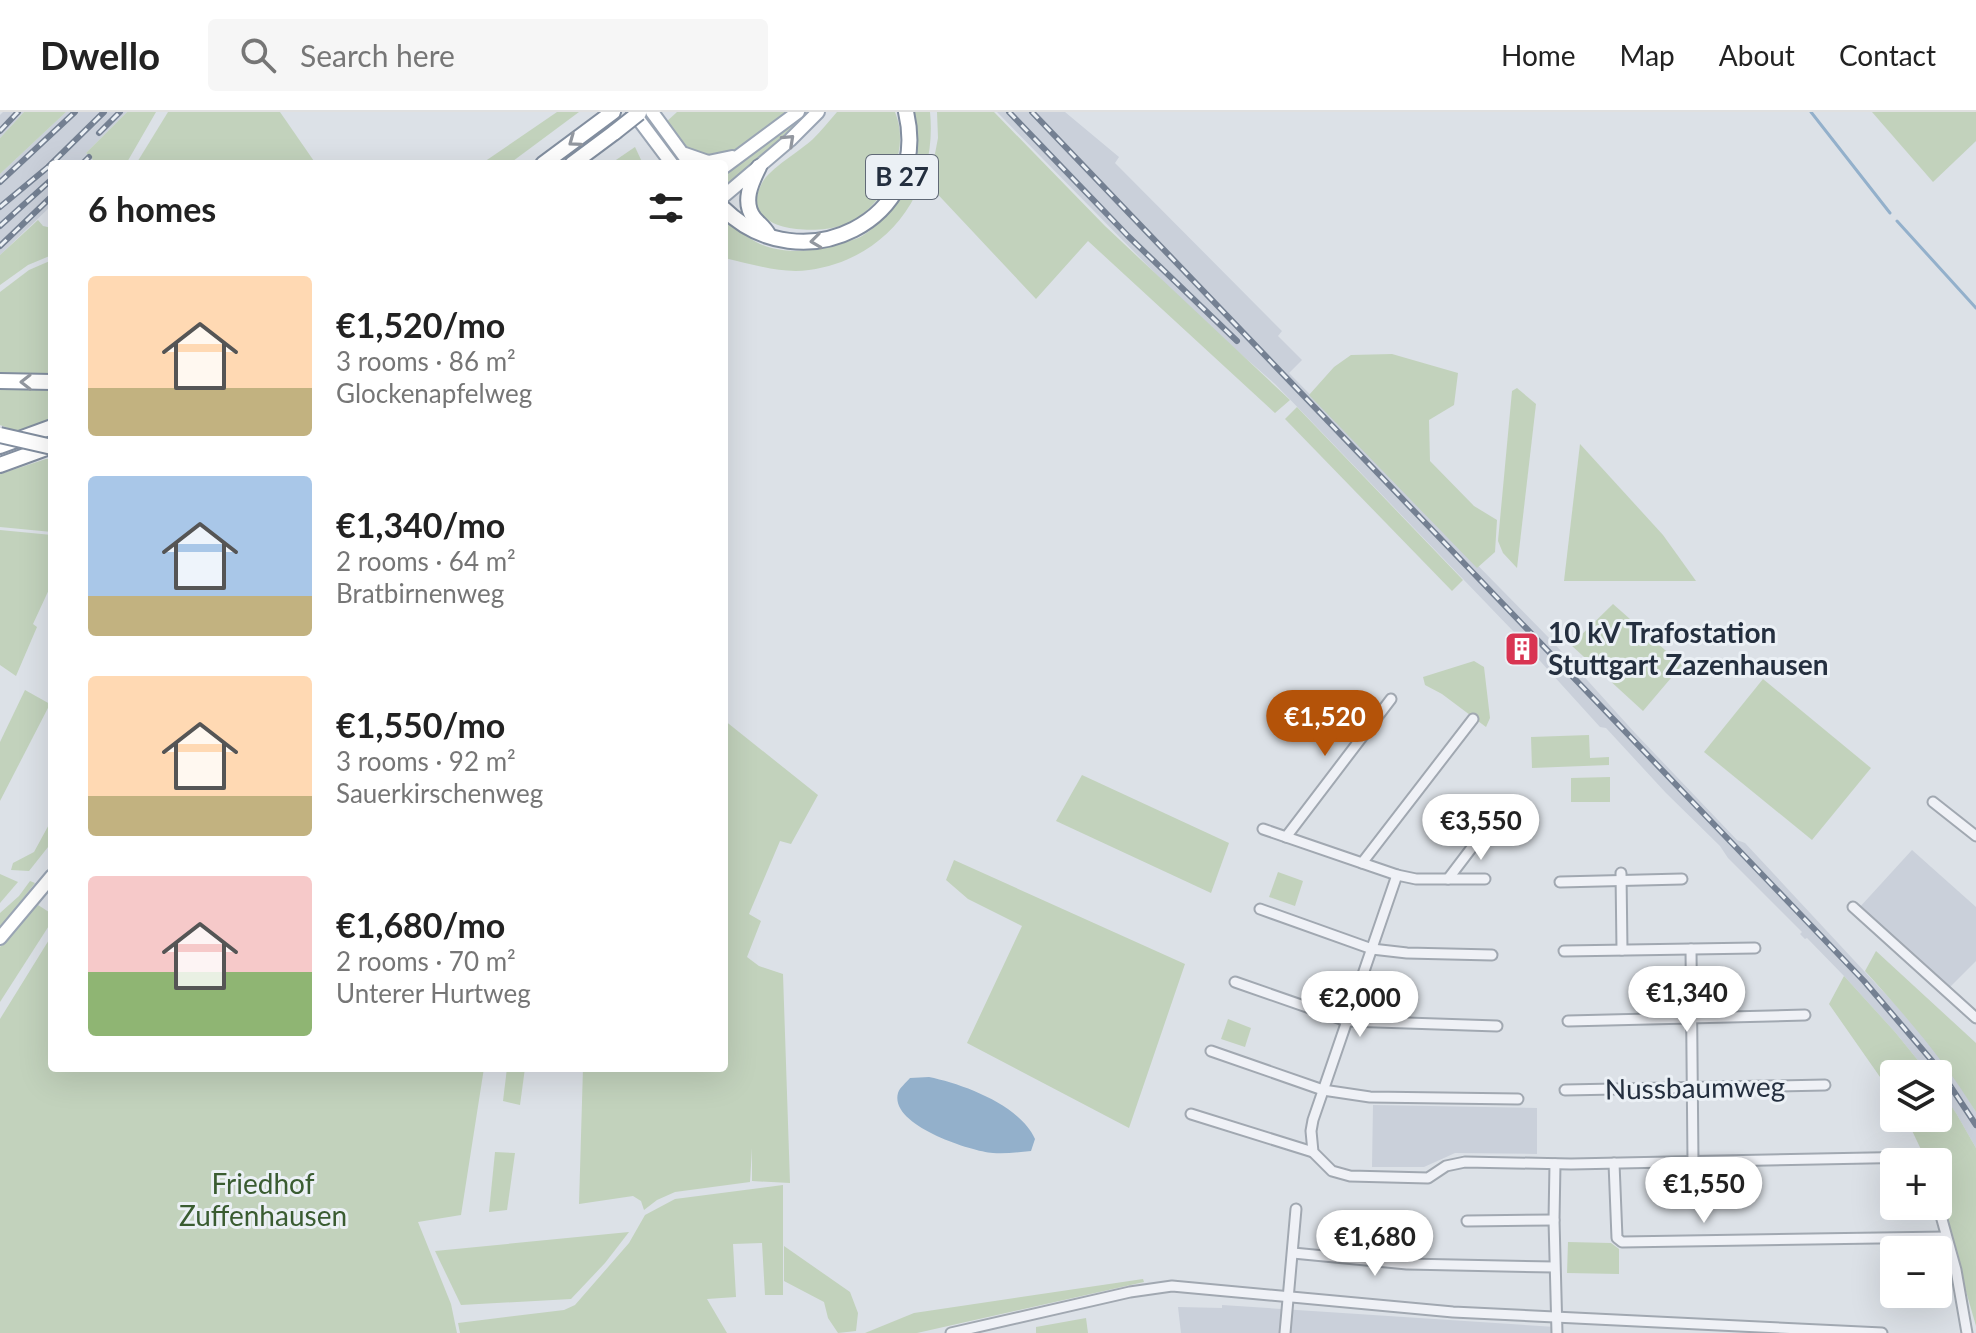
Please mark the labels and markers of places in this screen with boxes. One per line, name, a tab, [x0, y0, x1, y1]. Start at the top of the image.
place label: 10 kV Trafostation Stuttgart Zazenhausen	[1548, 615, 1829, 681]
building icon: 10 kV Trafostation Stuttgart Zazenhausen	[1503, 630, 1541, 668]
pin: €1,520	[1260, 690, 1390, 758]
pin: €3,550	[1416, 794, 1546, 862]
pin: €1,340	[1622, 966, 1752, 1034]
pin: €2,000	[1295, 971, 1425, 1039]
pin: €1,550	[1639, 1157, 1769, 1225]
pin: €1,680	[1310, 1210, 1440, 1278]

